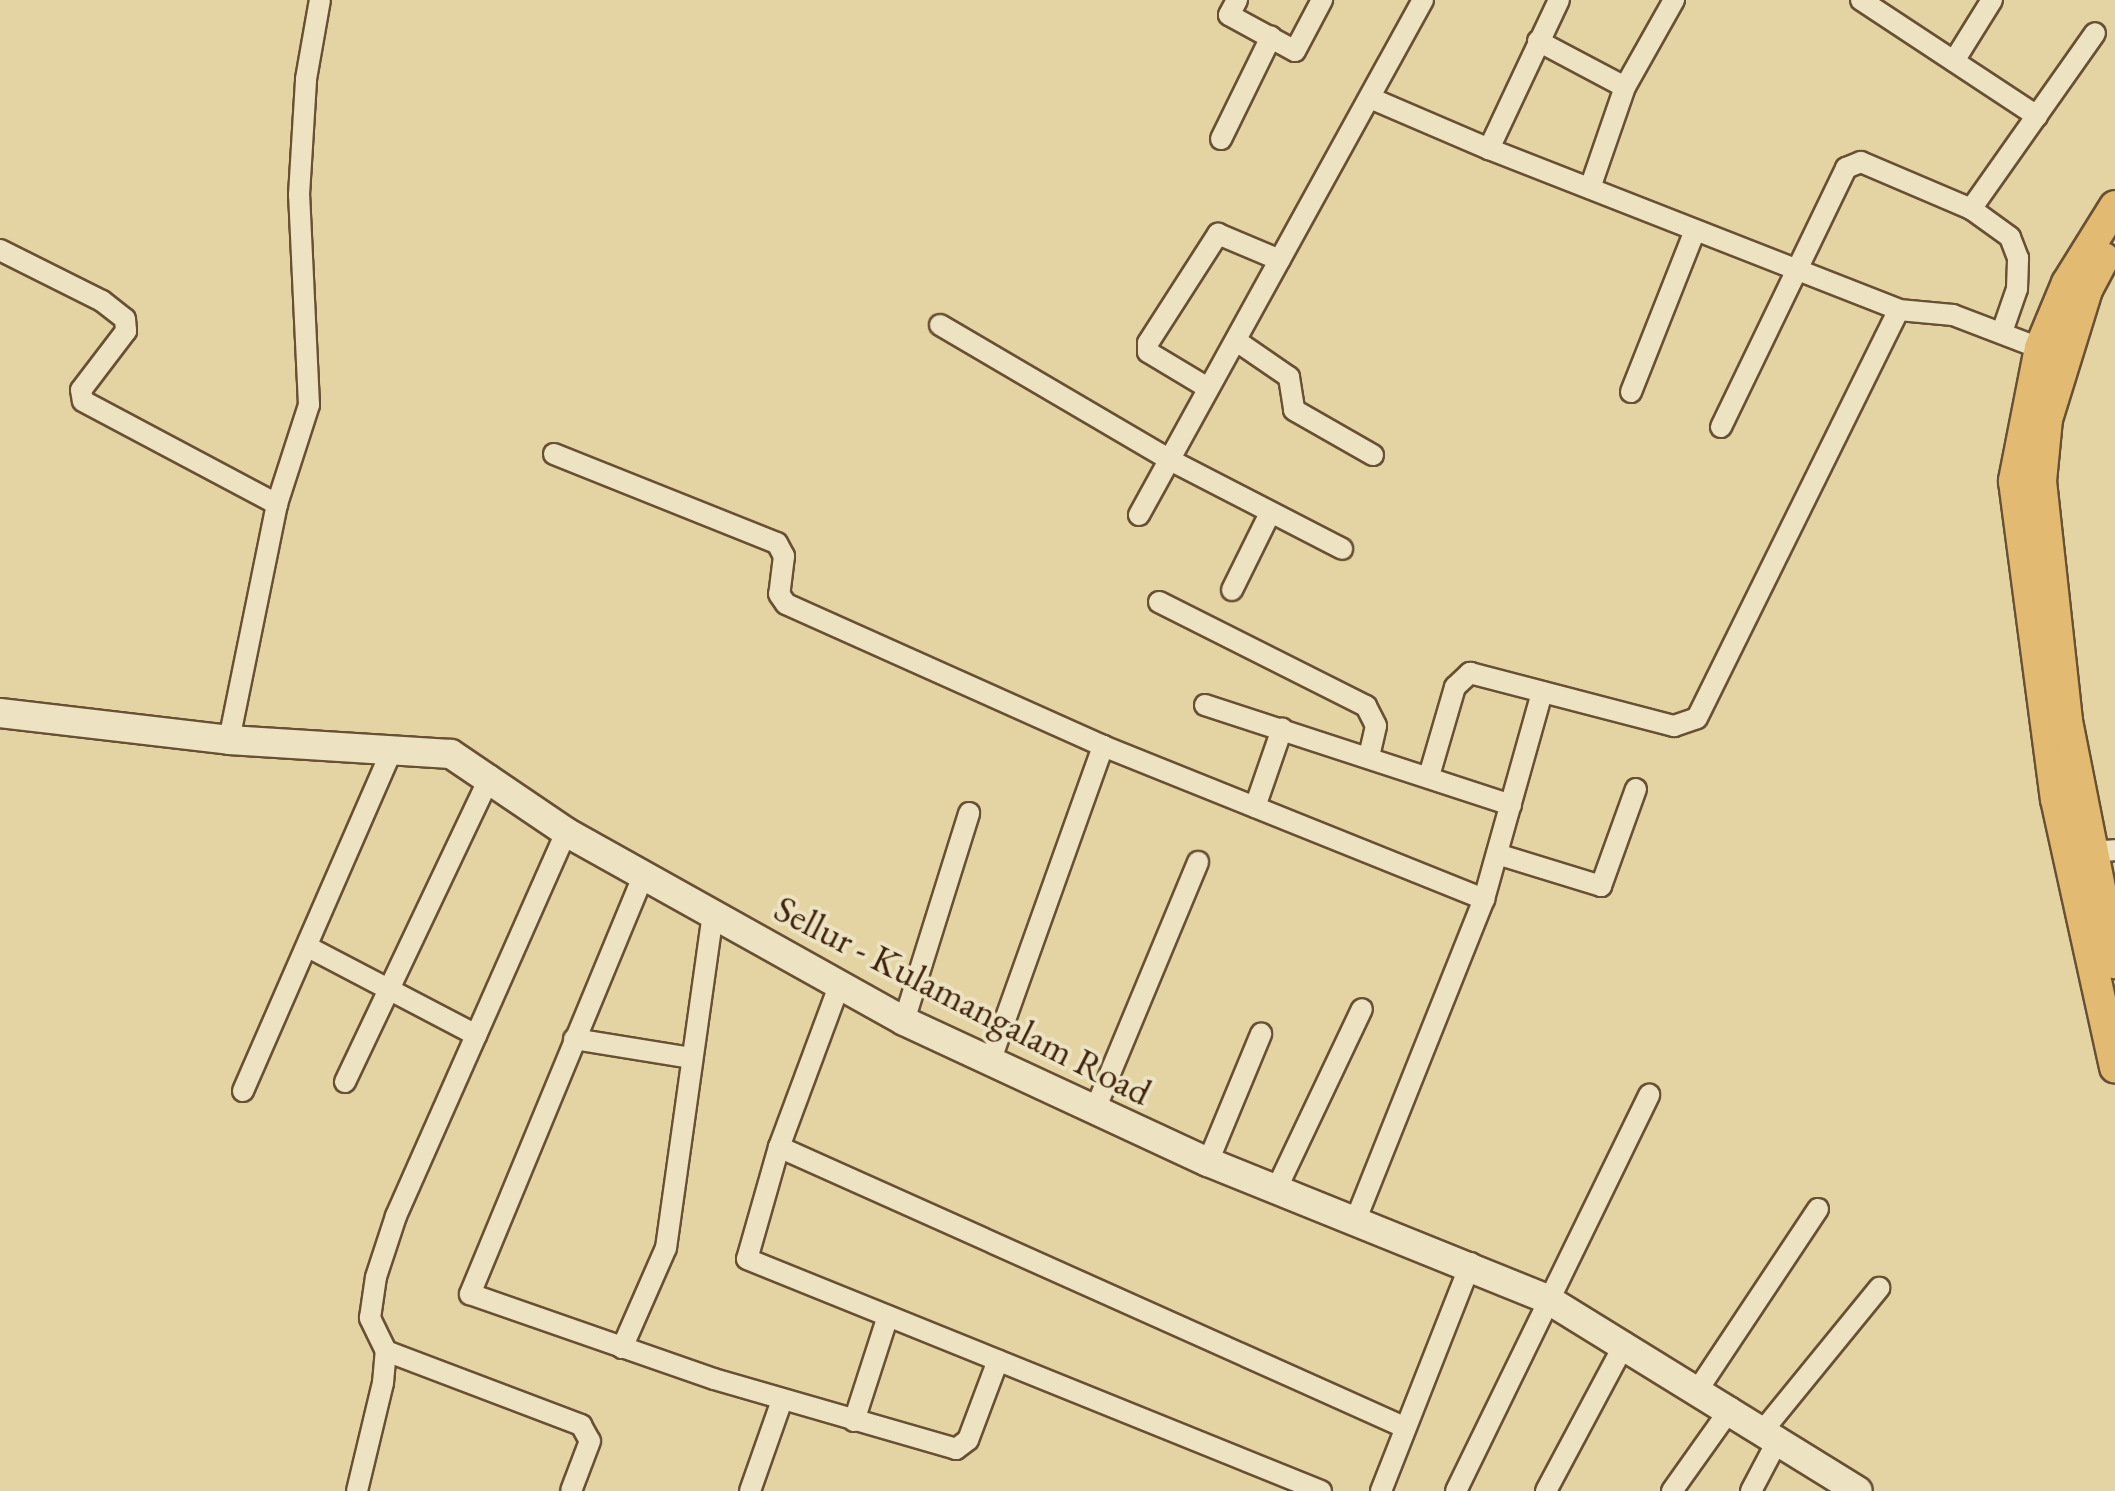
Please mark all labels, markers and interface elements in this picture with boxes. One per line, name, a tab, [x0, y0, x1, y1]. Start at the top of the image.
street label: Sellur - Kulamangalam Road	[767, 885, 1159, 1115]

